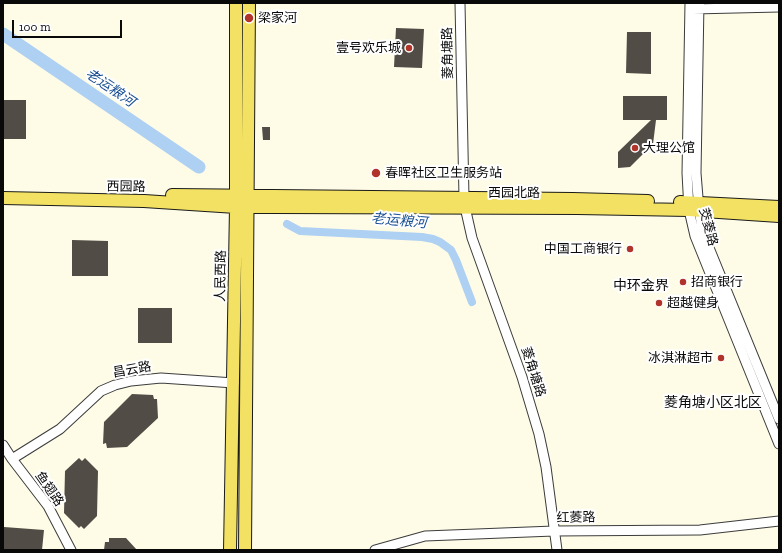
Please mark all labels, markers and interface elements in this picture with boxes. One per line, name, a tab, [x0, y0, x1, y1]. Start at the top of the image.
place label: 梁家河	[258, 10, 297, 26]
scale bar	[14, 12, 124, 38]
marker: 梁家河	[243, 12, 255, 24]
text: 100 m	[19, 20, 51, 34]
street label: 菱角塘路	[440, 27, 456, 79]
place label: 壹号欢乐城	[336, 40, 401, 56]
marker: 壹号欢乐城	[404, 43, 414, 53]
water label: 老运粮河	[82, 65, 138, 111]
place label: 大理公馆	[643, 140, 695, 156]
marker: 大理公馆	[630, 143, 640, 153]
place label: 春晖社区卫生服务站	[385, 165, 502, 181]
marker: 春晖社区卫生服务站	[370, 167, 382, 179]
street label: 西园路	[106, 179, 146, 195]
street label: 西园北路	[488, 185, 540, 201]
street label: 茭菱路	[695, 206, 721, 248]
water label: 老运粮河	[370, 210, 428, 232]
place label: 中国工商银行	[544, 241, 622, 257]
marker: 中国工商银行	[625, 244, 635, 254]
street label: 人民西路	[213, 250, 229, 302]
place label: 招商银行	[691, 274, 743, 290]
marker: 招商银行	[678, 277, 688, 287]
district label: 中环金界	[613, 278, 669, 294]
place label: 超越健身	[667, 295, 719, 311]
marker: 超越健身	[654, 298, 664, 308]
street label: 菱角塘路	[518, 345, 548, 399]
place label: 冰淇淋超市	[648, 350, 713, 366]
marker: 冰淇淋超市	[716, 353, 726, 363]
street label: 昌云路	[111, 359, 153, 381]
district label: 菱角塘小区北区	[664, 395, 762, 411]
street label: 鱼翅路	[31, 469, 67, 509]
street label: 红菱路	[556, 510, 596, 526]

